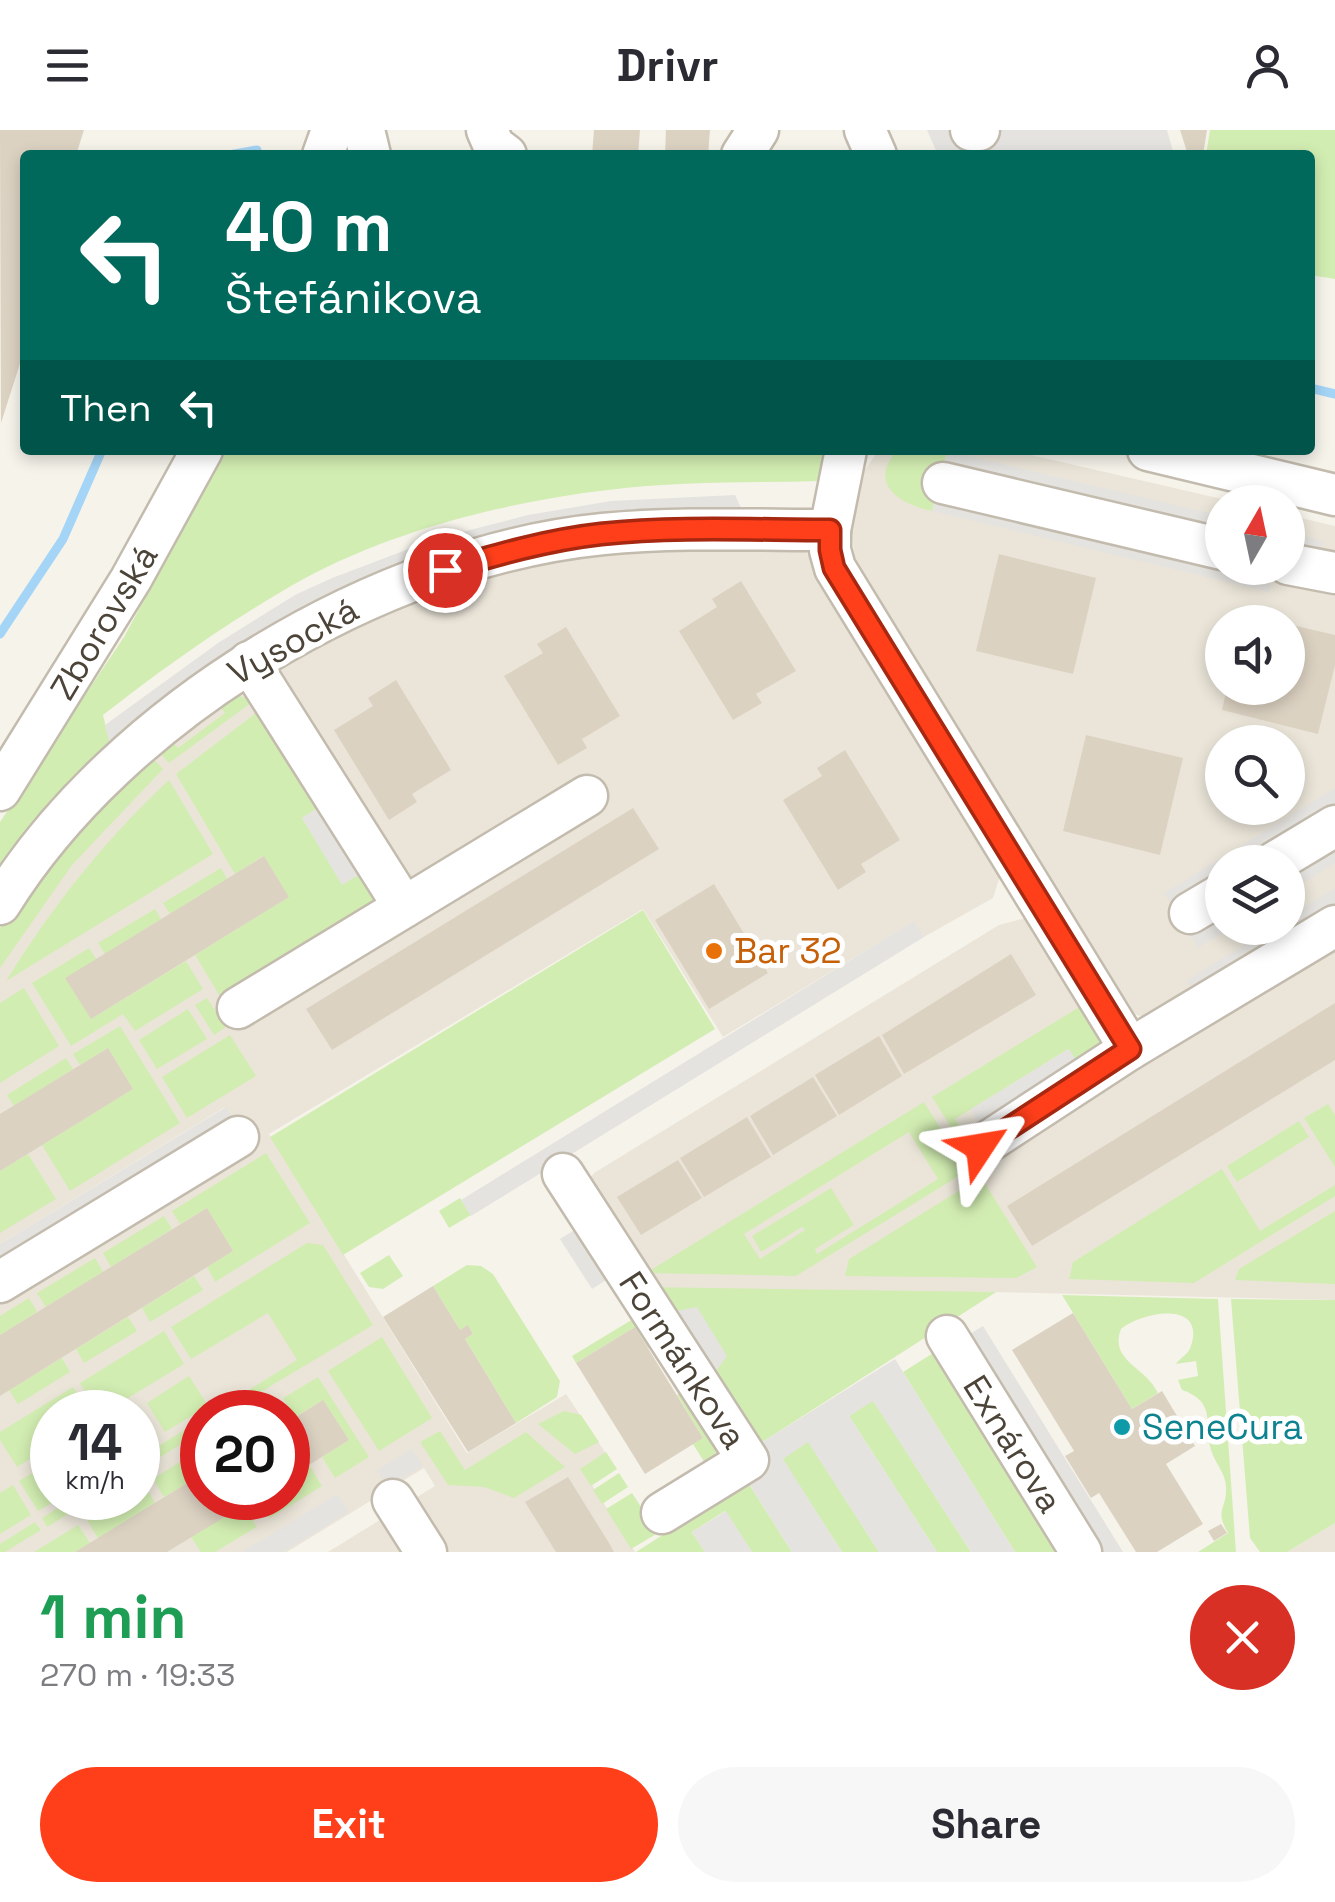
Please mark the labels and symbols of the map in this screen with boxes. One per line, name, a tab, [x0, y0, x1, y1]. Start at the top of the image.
north arrow	[1205, 485, 1305, 585]
pin	[403, 528, 488, 613]
street label: Zborovská	[41, 536, 167, 708]
street label: Vysocká	[220, 587, 366, 695]
place label: Bar 32	[734, 929, 842, 973]
marker: Bar 32	[703, 940, 725, 962]
position arrow	[928, 1095, 1032, 1199]
street label: Formánkova	[609, 1263, 757, 1457]
street label: Exnárova	[954, 1367, 1072, 1521]
speed limit sign: 20	[180, 1390, 310, 1520]
place label: SeneCura	[1142, 1405, 1303, 1449]
marker: SeneCura	[1111, 1416, 1133, 1438]

